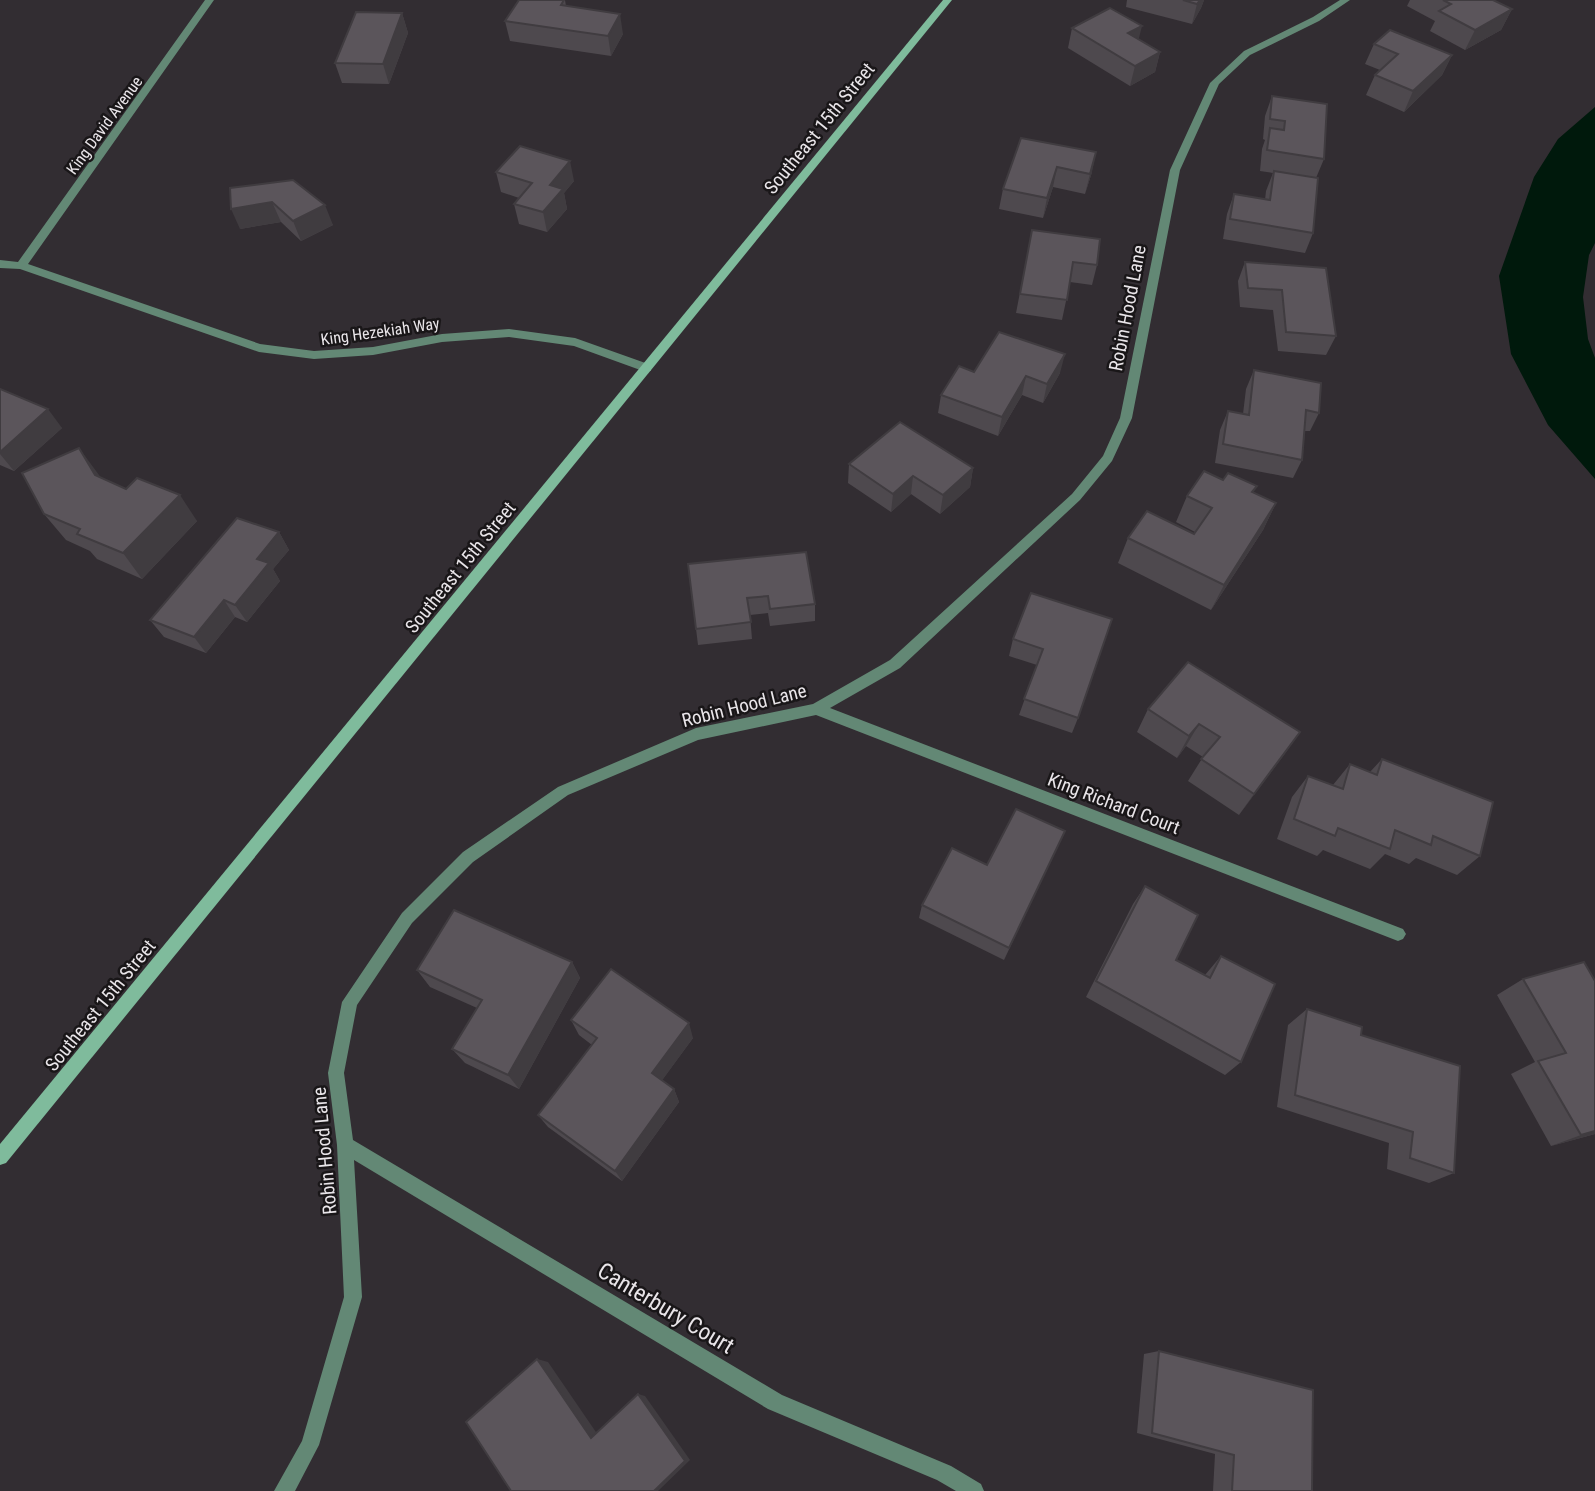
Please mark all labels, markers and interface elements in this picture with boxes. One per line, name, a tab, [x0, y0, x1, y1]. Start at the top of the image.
street label: Southeast 15th Street	[759, 58, 879, 199]
street label: King David Avenue	[62, 73, 146, 178]
street label: Robin Hood Lane	[1104, 243, 1151, 373]
street label: King Hezekiah Way	[320, 314, 441, 349]
street label: Southeast 15th Street	[400, 497, 520, 638]
street label: Robin Hood Lane	[679, 679, 809, 732]
street label: King Richard Court	[1044, 768, 1183, 839]
street label: Southeast 15th Street	[40, 935, 160, 1076]
street label: Robin Hood Lane	[307, 1086, 342, 1216]
street label: Canterbury Court	[593, 1257, 739, 1360]

